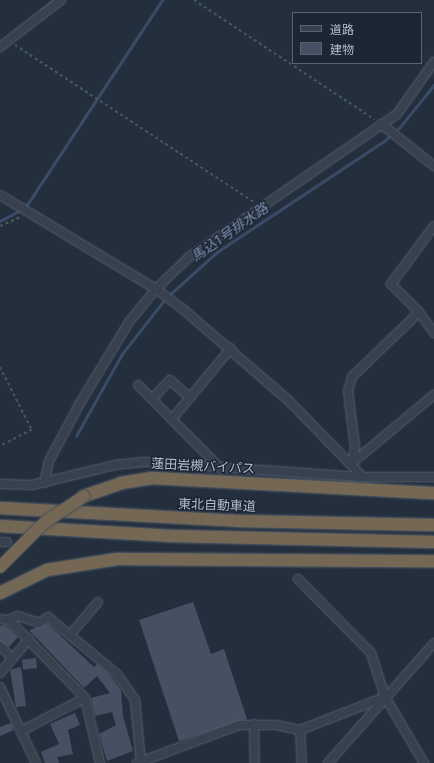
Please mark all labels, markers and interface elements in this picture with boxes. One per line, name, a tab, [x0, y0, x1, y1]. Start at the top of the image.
legend	[292, 12, 422, 64]
text: 道路	[330, 23, 354, 37]
text: 建物	[330, 43, 354, 57]
water label: 馬込1号排水路	[188, 200, 272, 266]
street label: 蓮田岩槻バイパス	[151, 456, 255, 478]
street label: 東北自動車道	[178, 497, 256, 515]

